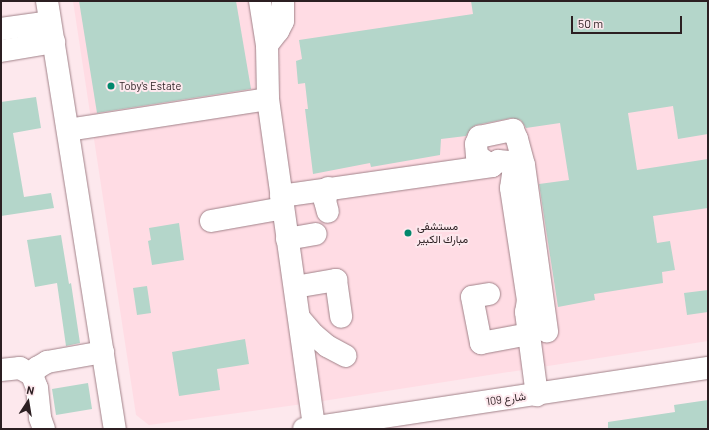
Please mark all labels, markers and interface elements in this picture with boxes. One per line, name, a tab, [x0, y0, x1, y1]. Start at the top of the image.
scale bar	[573, 8, 684, 34]
text: 50 m	[578, 16, 603, 30]
place label: Toby's Estate	[119, 79, 181, 93]
marker: Toby's Estate	[106, 81, 116, 91]
place label: مستشفى مبارك الكبير	[417, 220, 468, 246]
marker: مستشفى مبارك الكبير	[402, 227, 414, 239]
north arrow	[8, 382, 48, 422]
text: N	[26, 383, 36, 397]
street label: شارع 109	[485, 390, 527, 408]

